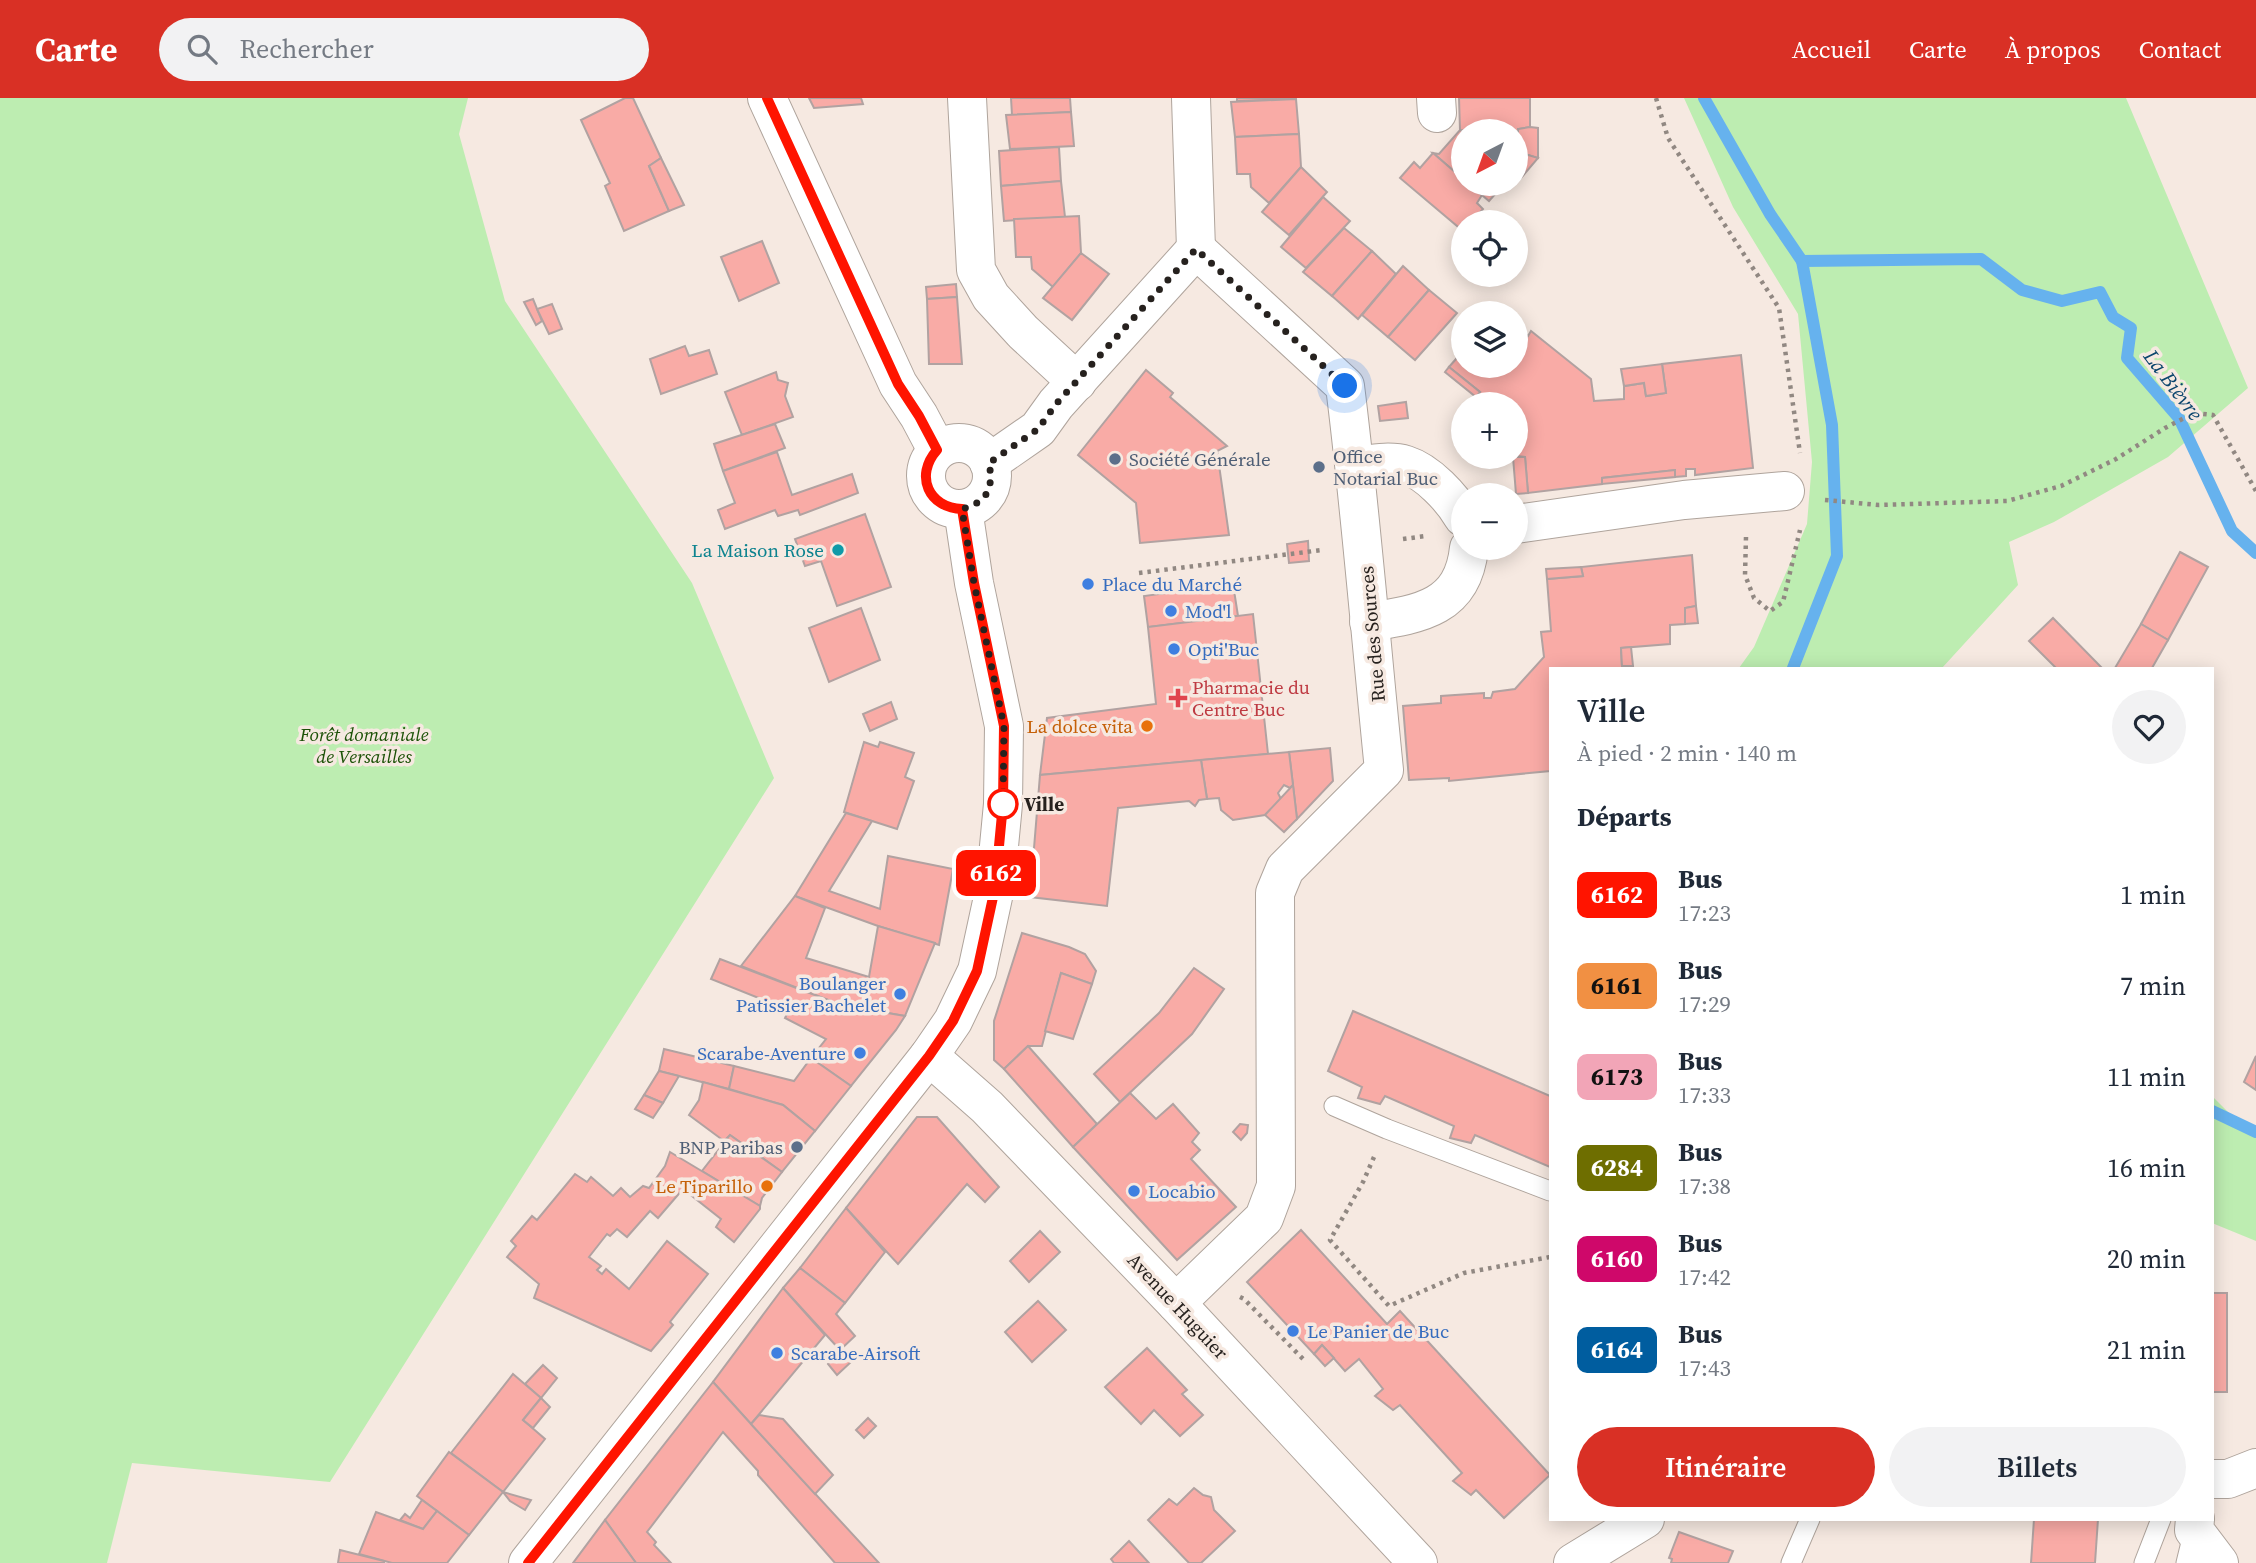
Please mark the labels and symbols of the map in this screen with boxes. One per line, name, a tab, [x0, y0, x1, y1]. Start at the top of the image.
north arrow	[1451, 119, 1528, 196]
water label: La Bièvre	[2137, 342, 2210, 427]
your location	[1327, 368, 1362, 403]
place label: Office Notarial Buc	[1333, 443, 1438, 491]
place label: Société Générale	[1129, 446, 1271, 472]
marker: Société Générale	[1107, 451, 1123, 467]
marker: Office Notarial Buc	[1311, 459, 1327, 475]
place label: La Maison Rose	[691, 537, 824, 563]
marker: La Maison Rose	[830, 542, 846, 558]
street label: Rue des Sources	[1353, 565, 1391, 703]
place label: Place du Marché	[1102, 571, 1242, 597]
marker: Place du Marché	[1080, 576, 1096, 592]
place label: Mod'l	[1185, 598, 1232, 624]
marker: Mod'l	[1163, 603, 1179, 619]
place label: Opti'Buc	[1188, 636, 1259, 662]
marker: Opti'Buc	[1166, 641, 1182, 657]
place label: Pharmacie du Centre Buc	[1192, 674, 1310, 722]
marker: Pharmacie du Centre Buc	[1170, 690, 1186, 706]
place label: La dolce vita	[1026, 713, 1133, 739]
marker: La dolce vita	[1139, 718, 1155, 734]
park label: Forêt domaniale de Versailles	[299, 721, 429, 769]
marker: Ville	[988, 789, 1018, 819]
place label: Ville	[1024, 791, 1064, 817]
line badge: 6162	[947, 850, 1045, 896]
place label: Boulanger Patissier Bachelet	[736, 970, 887, 1018]
marker: Boulanger Patissier Bachelet	[892, 986, 908, 1002]
place label: Scarabe-Aventure	[697, 1040, 846, 1066]
marker: Scarabe-Aventure	[852, 1045, 868, 1061]
place label: BNP Paribas	[679, 1134, 783, 1160]
marker: BNP Paribas	[789, 1139, 805, 1155]
place label: Le Tiparillo	[655, 1173, 753, 1199]
marker: Le Tiparillo	[759, 1178, 775, 1194]
place label: Locabio	[1148, 1178, 1216, 1204]
marker: Locabio	[1126, 1183, 1142, 1199]
street label: Avenue Huguier	[1122, 1247, 1234, 1365]
place label: Le Panier de Buc	[1307, 1318, 1449, 1344]
marker: Le Panier de Buc	[1285, 1323, 1301, 1339]
place label: Scarabe-Airsoft	[791, 1340, 921, 1366]
marker: Scarabe-Airsoft	[769, 1345, 785, 1361]

